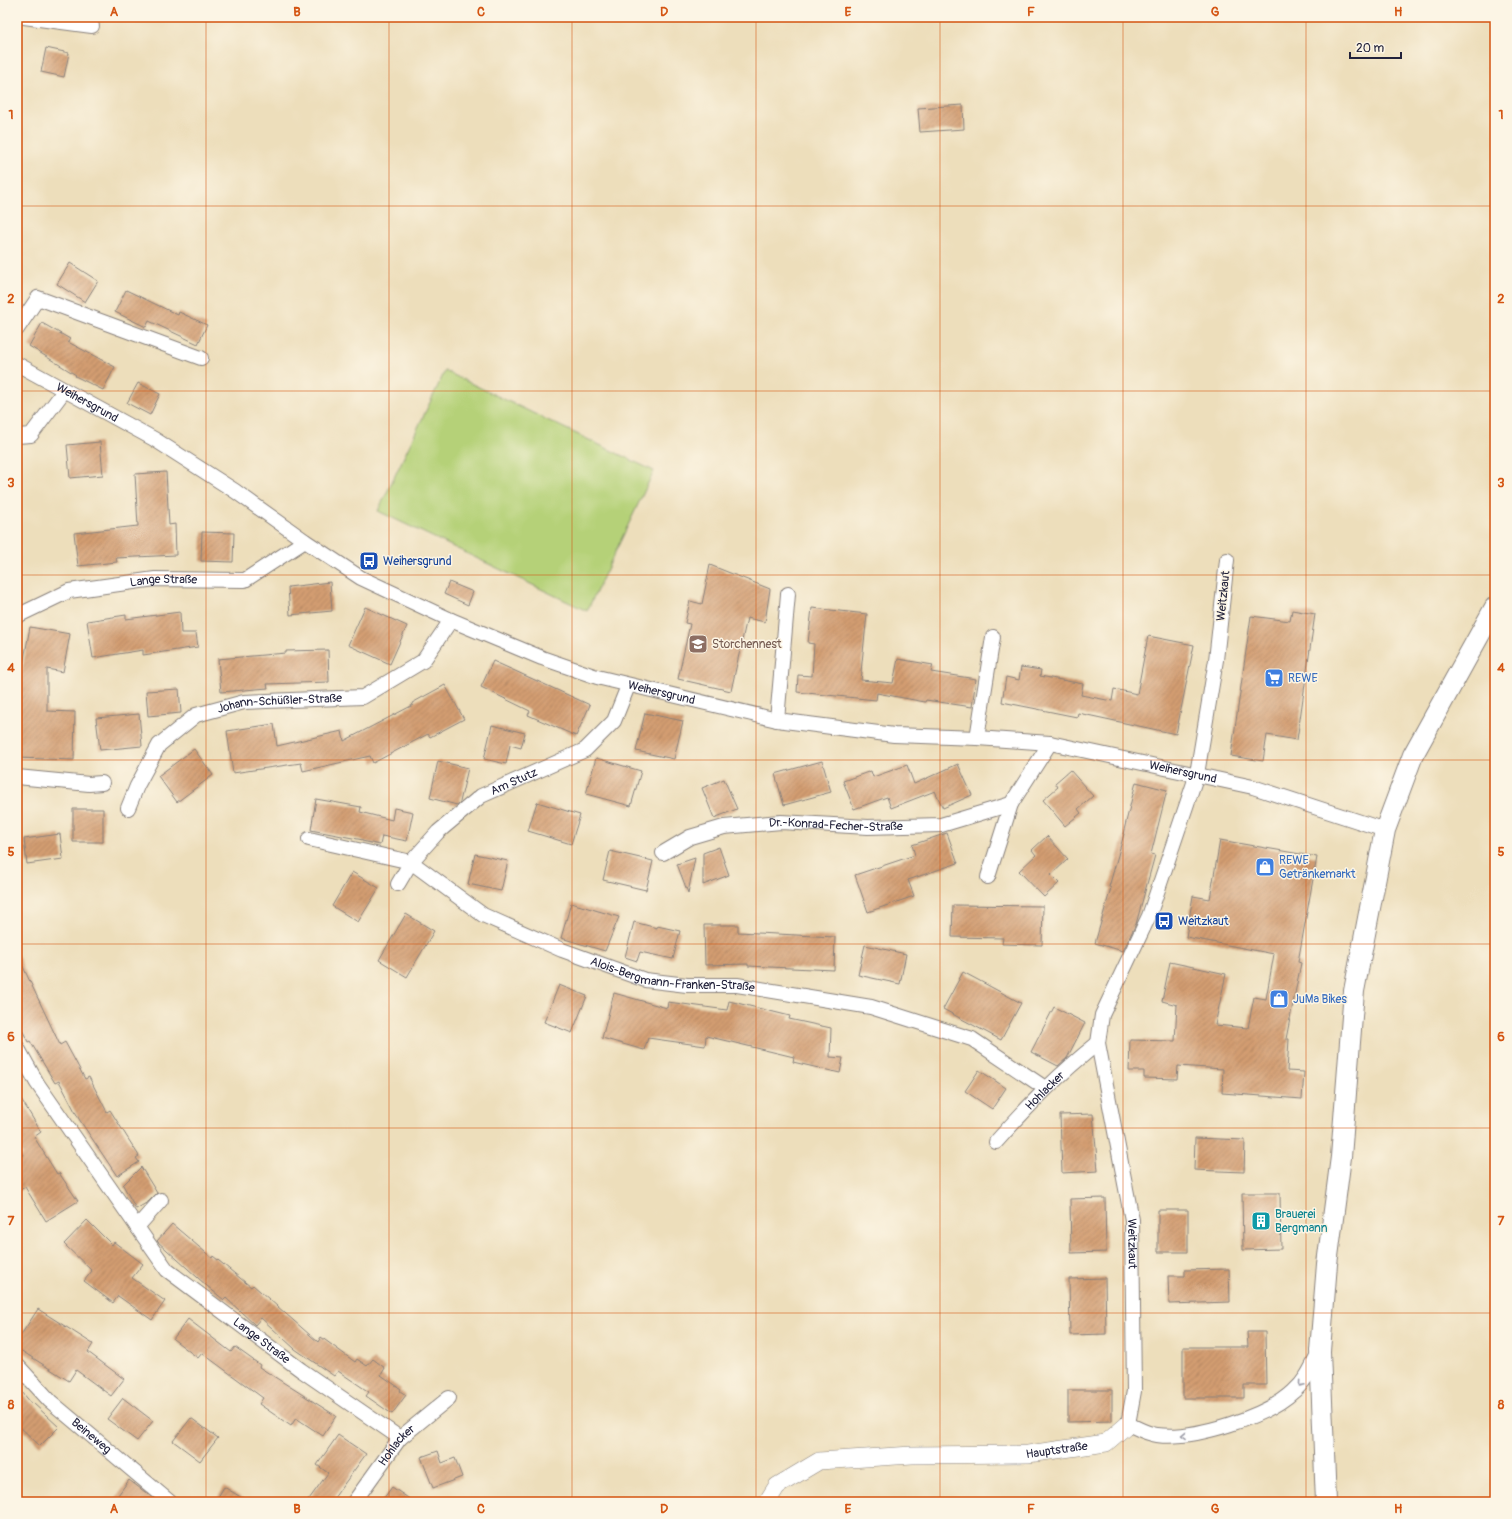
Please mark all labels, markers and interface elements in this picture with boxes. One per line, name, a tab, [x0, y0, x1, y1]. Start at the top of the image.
text: A	[110, 4, 119, 20]
text: B	[293, 4, 301, 20]
text: C	[477, 4, 485, 20]
text: D	[660, 4, 668, 20]
text: E	[845, 4, 852, 20]
text: F	[1027, 4, 1035, 20]
text: G	[1211, 4, 1220, 20]
text: H	[1394, 4, 1402, 20]
scale bar	[1350, 34, 1401, 60]
text: 20 m	[1356, 41, 1385, 56]
text: 1	[8, 107, 14, 123]
text: 1	[1498, 107, 1504, 123]
text: 2	[7, 291, 15, 307]
text: 2	[1497, 291, 1505, 307]
street label: Weihersgrund	[53, 380, 121, 426]
text: 3	[7, 475, 15, 491]
text: 3	[1497, 475, 1505, 491]
bus stop icon: Weihersgrund	[358, 550, 380, 572]
place label: Weihersgrund	[383, 554, 452, 569]
street label: Weitzkaut	[1213, 570, 1234, 622]
street label: Lange Straße	[129, 572, 197, 590]
school or university icon: Storchennest	[687, 633, 709, 655]
place label: Storchennest	[712, 637, 782, 652]
text: 4	[7, 660, 15, 676]
text: 4	[1497, 660, 1505, 676]
supermarket icon: REWE	[1263, 667, 1285, 689]
place label: REWE	[1288, 671, 1318, 686]
street label: Weihersgrund	[626, 678, 697, 708]
street label: Johann-Schüßler-Straße	[216, 691, 343, 717]
street label: Weihersgrund	[1148, 758, 1218, 787]
street label: Am Stutz	[488, 765, 540, 799]
street label: Dr.-Konrad-Fecher-Straße	[768, 815, 903, 835]
text: 5	[7, 844, 15, 860]
text: 5	[1497, 844, 1505, 860]
place label: REWE Getränkemarkt	[1279, 853, 1356, 882]
shop icon: REWE Getränkemarkt	[1254, 856, 1276, 878]
bus stop icon: Weitzkaut	[1153, 910, 1175, 932]
place label: Weitzkaut	[1178, 914, 1229, 929]
street label: Alois-Bergmann-Franken-Straße	[588, 954, 756, 996]
shop icon: JuMa Bikes	[1268, 988, 1290, 1010]
place label: JuMa Bikes	[1293, 992, 1347, 1007]
text: 6	[7, 1029, 15, 1045]
text: 6	[1497, 1029, 1505, 1045]
street label: Hohlacker	[1022, 1068, 1068, 1113]
place label: Brauerei Bergmann	[1275, 1207, 1328, 1236]
building icon: Brauerei Bergmann	[1250, 1210, 1272, 1232]
text: 7	[8, 1213, 15, 1229]
text: 7	[1498, 1213, 1505, 1229]
street label: Weitzkaut	[1124, 1218, 1140, 1269]
street label: Lange Straße	[230, 1315, 293, 1367]
one-way arrow	[1298, 1380, 1305, 1387]
text: 8	[8, 1397, 15, 1413]
text: 8	[1498, 1397, 1505, 1413]
street label: Beineweg	[68, 1415, 114, 1457]
street label: Hohlacker	[375, 1421, 419, 1469]
one-way arrow	[1181, 1431, 1187, 1439]
street label: Hauptstraße	[1025, 1439, 1089, 1462]
text: A	[110, 1501, 119, 1517]
text: B	[293, 1501, 301, 1517]
text: C	[477, 1501, 485, 1517]
text: D	[660, 1501, 668, 1517]
text: E	[845, 1501, 852, 1517]
text: F	[1027, 1501, 1035, 1517]
text: G	[1211, 1501, 1220, 1517]
text: H	[1394, 1501, 1402, 1517]

